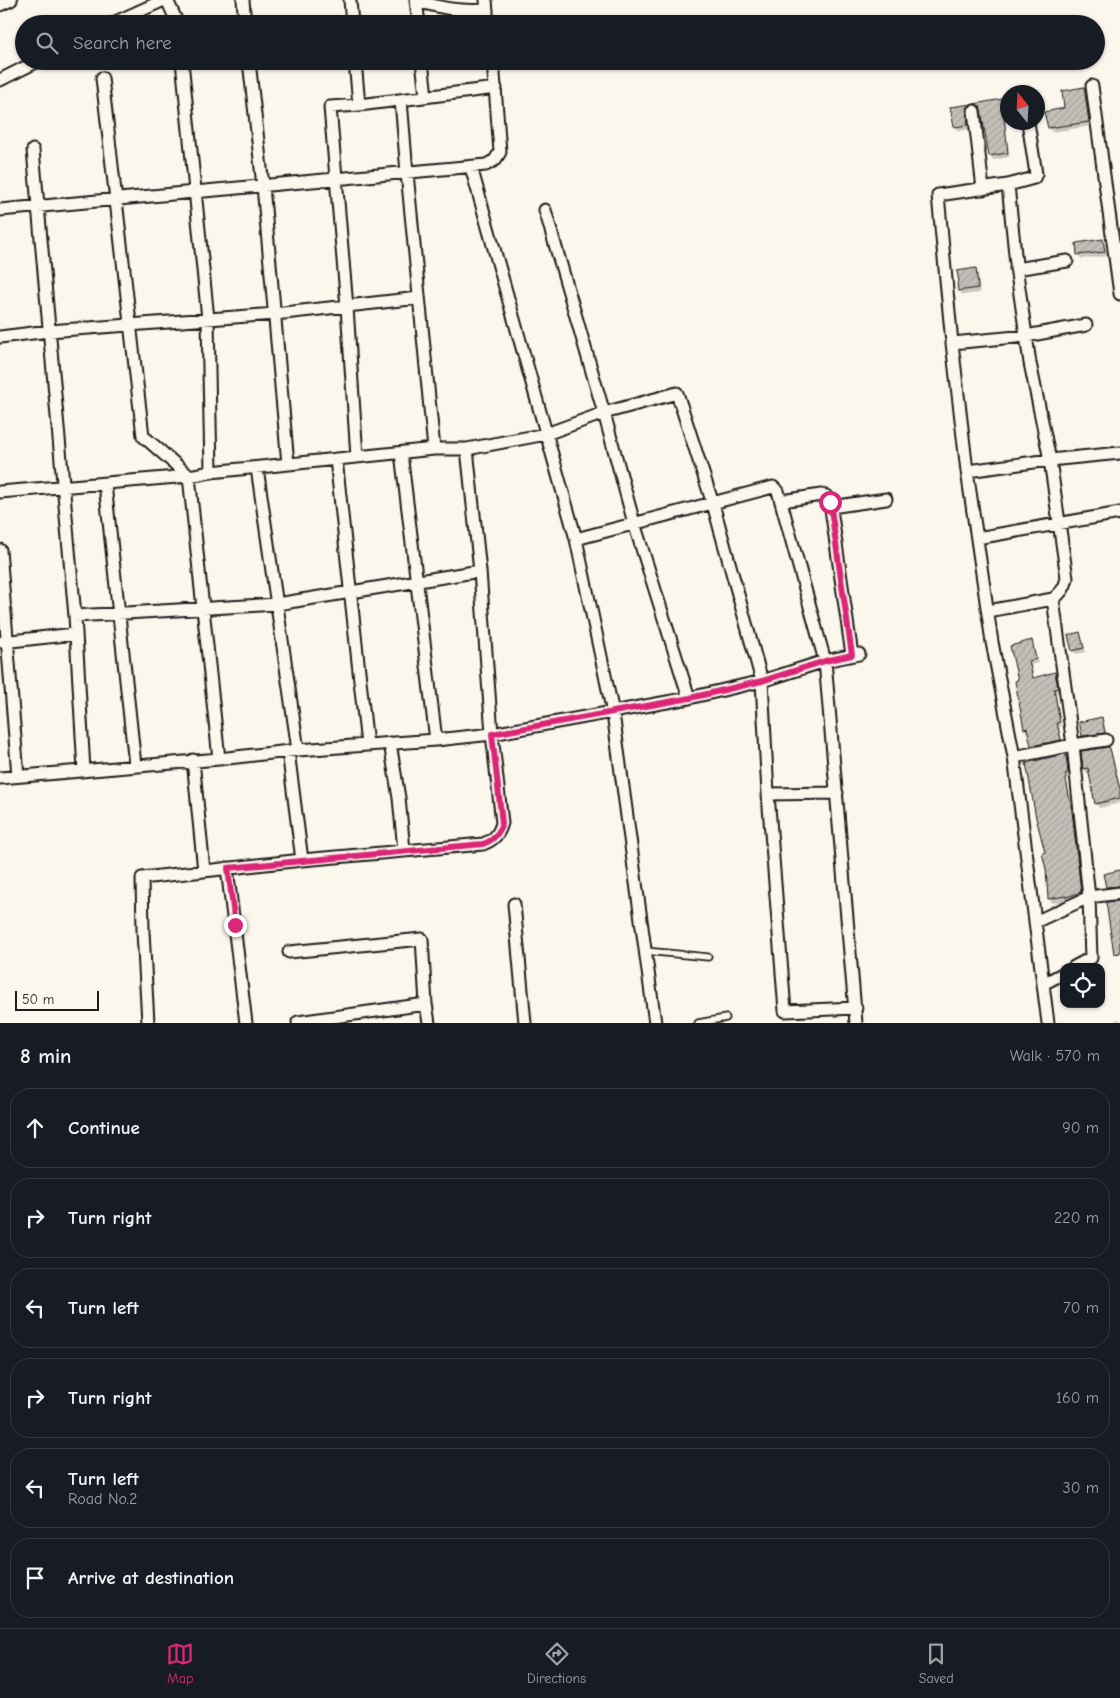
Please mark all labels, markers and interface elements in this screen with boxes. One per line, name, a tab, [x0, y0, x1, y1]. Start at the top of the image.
search box	[15, 15, 1105, 70]
icon: search	[33, 29, 61, 57]
text: Search here	[73, 32, 172, 54]
north arrow	[1000, 85, 1045, 130]
route start	[819, 491, 842, 514]
route end	[224, 914, 247, 937]
map controls	[1060, 963, 1105, 1008]
button: locate	[1060, 963, 1105, 1008]
scale bar	[15, 988, 99, 1011]
text: 50 m	[22, 991, 54, 1008]
text: 8 min	[20, 1044, 71, 1068]
text: Walk · 570 m	[1010, 1047, 1100, 1065]
icon: ahead	[21, 1114, 49, 1142]
text: Continue	[68, 1117, 140, 1139]
text: 90 m	[1062, 1119, 1099, 1137]
icon: right	[21, 1204, 49, 1232]
text: Turn right	[68, 1207, 152, 1229]
text: 220 m	[1054, 1209, 1099, 1227]
icon: left	[21, 1294, 49, 1322]
text: Turn left	[68, 1297, 139, 1319]
text: 70 m	[1063, 1299, 1099, 1317]
icon: right	[21, 1384, 49, 1412]
text: Turn right	[68, 1387, 152, 1409]
text: 160 m	[1056, 1389, 1099, 1407]
text: Turn left	[68, 1468, 139, 1490]
icon: left	[21, 1474, 49, 1502]
text: 30 m	[1063, 1479, 1099, 1497]
text: Road No.2	[68, 1490, 137, 1508]
icon: arrive	[21, 1564, 49, 1592]
text: Arrive at destination	[68, 1567, 234, 1589]
tab: Map	[166, 1640, 194, 1687]
tab: Directions	[527, 1640, 586, 1687]
tab: Saved	[919, 1640, 954, 1687]

